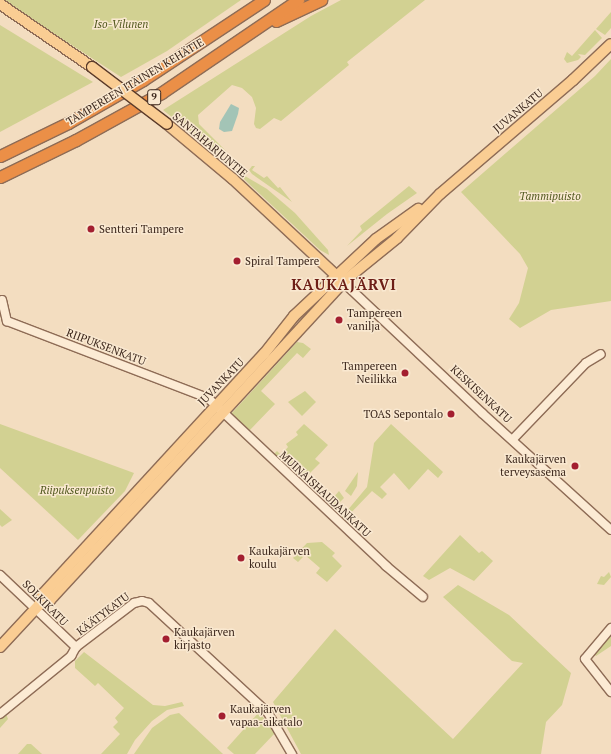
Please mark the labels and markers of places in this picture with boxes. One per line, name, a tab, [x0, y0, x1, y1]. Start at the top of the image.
place label: Sentteri Tampere	[99, 222, 184, 236]
marker: Sentteri Tampere	[86, 224, 96, 234]
place label: Spiral Tampere	[245, 254, 319, 268]
marker: Spiral Tampere	[232, 256, 242, 266]
place label: Tampereen vanilja	[347, 307, 402, 333]
marker: Tampereen vanilja	[334, 315, 344, 325]
place label: Tampereen Neilikka	[342, 360, 397, 386]
marker: Tampereen Neilikka	[400, 368, 410, 378]
place label: TOAS Sepontalo	[364, 407, 443, 421]
marker: TOAS Sepontalo	[446, 409, 456, 419]
place label: Kaukajärven terveysasema	[500, 453, 566, 479]
marker: Kaukajärven terveysasema	[569, 460, 581, 472]
place label: Kaukajärven koulu	[249, 545, 310, 571]
marker: Kaukajärven koulu	[236, 553, 246, 563]
place label: Kaukajärven kirjasto	[174, 626, 235, 652]
marker: Kaukajärven kirjasto	[161, 634, 171, 644]
place label: Kaukajärven vapaa-aikatalo	[230, 703, 302, 729]
marker: Kaukajärven vapaa-aikatalo	[217, 711, 227, 721]

